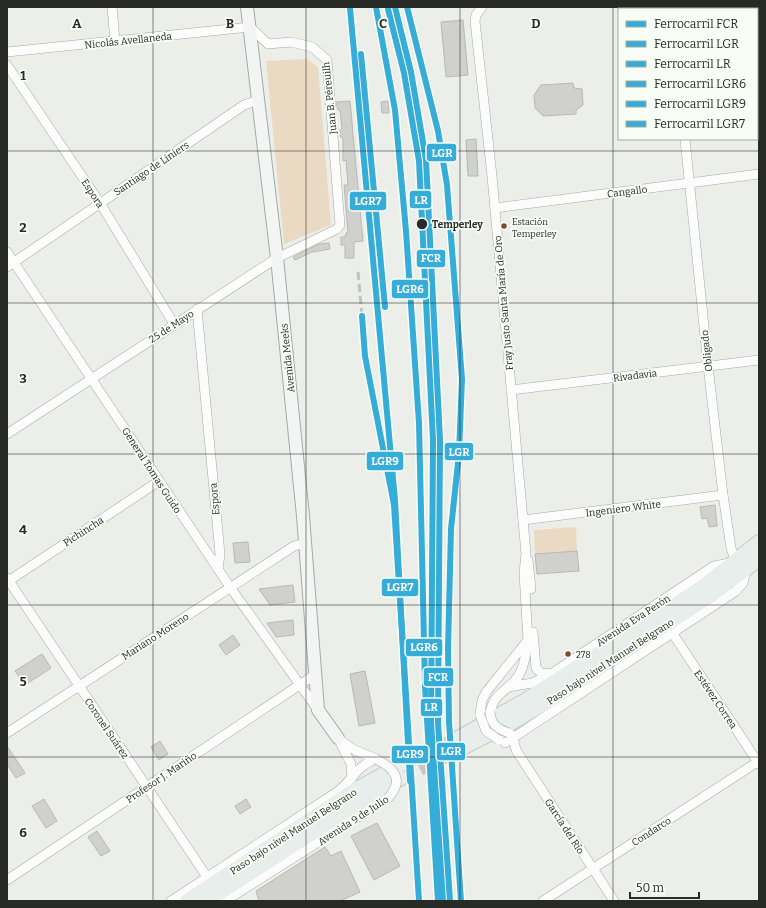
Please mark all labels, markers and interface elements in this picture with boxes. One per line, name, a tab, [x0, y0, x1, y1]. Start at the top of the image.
legend	[618, 8, 758, 140]
text: A	[72, 16, 82, 31]
text: B	[226, 16, 234, 31]
text: C	[379, 16, 387, 31]
text: D	[531, 16, 541, 31]
text: Ferrocarril FCR	[654, 17, 738, 31]
street label: Nicolás Avellaneda	[84, 30, 173, 52]
text: Ferrocarril LGR	[654, 37, 739, 51]
text: Ferrocarril LR	[654, 57, 731, 71]
street label: Juan B. Péreuilh	[320, 60, 340, 136]
text: 1	[20, 68, 26, 83]
text: Ferrocarril LGR6	[654, 77, 746, 91]
text: Ferrocarril LGR9	[654, 97, 746, 111]
text: Ferrocarril LGR7	[654, 117, 745, 131]
street label: Santiago de Liniers	[112, 139, 192, 198]
line badge: LGR	[426, 143, 457, 162]
text: LGR	[431, 147, 453, 160]
street label: Espora	[78, 177, 106, 211]
street label: Cangallo	[606, 184, 648, 200]
line badge: LR	[409, 190, 432, 209]
line badge: LGR7	[349, 191, 387, 211]
text: LR	[414, 194, 428, 207]
text: LGR7	[355, 195, 382, 208]
marker: Temperley	[415, 217, 429, 231]
place label: Estación Temperley	[512, 217, 557, 239]
place label: Temperley	[432, 219, 483, 231]
text: 2	[19, 220, 27, 235]
marker: Estación Temperley	[499, 221, 509, 231]
street label: Fray Justo Santa María de Oro	[491, 235, 516, 371]
line badge: FCR	[416, 249, 446, 268]
text: FCR	[421, 252, 442, 265]
line badge: LGR6	[391, 279, 429, 299]
text: LGR6	[396, 283, 424, 296]
street label: 25 de Mayo	[147, 308, 196, 346]
street label: Avenida Meeks	[278, 322, 298, 393]
street label: Obligado	[699, 329, 715, 372]
street label: Rivadavia	[612, 367, 658, 385]
text: 3	[19, 371, 27, 386]
street label: General Tomas Guido	[119, 425, 184, 516]
line badge: LGR	[444, 442, 474, 461]
text: LGR	[448, 446, 470, 459]
line badge: LGR9	[366, 451, 404, 471]
text: LGR9	[371, 455, 399, 468]
street label: Espora	[208, 482, 222, 515]
street label: Ingeniero White	[585, 498, 661, 520]
street label: Pichincha	[61, 514, 107, 549]
text: 4	[19, 522, 27, 537]
line badge: LGR7	[381, 578, 419, 597]
text: LGR7	[387, 581, 414, 594]
street label: Avenida Eva Perón	[594, 592, 673, 649]
street label: Mariano Moreno	[120, 611, 191, 663]
street label: Paso bajo nivel Manuel Belgrano	[545, 616, 676, 707]
line badge: LGR6	[405, 638, 443, 657]
text: LGR6	[410, 641, 438, 654]
marker: 278	[563, 649, 573, 659]
place label: 278	[576, 650, 591, 660]
line badge: FCR	[423, 667, 454, 687]
street label: Estévez Correa	[691, 668, 740, 732]
text: FCR	[428, 671, 449, 684]
text: 5	[19, 674, 27, 689]
street label: Coronel Suárez	[81, 696, 131, 761]
line badge: LR	[420, 698, 443, 717]
text: LR	[424, 701, 438, 714]
line badge: LGR	[436, 742, 466, 761]
line badge: LGR9	[391, 745, 429, 764]
text: LGR	[440, 745, 462, 758]
text: LGR9	[396, 748, 424, 761]
street label: Profesor J. Mariño	[124, 750, 199, 806]
street label: Paso bajo nivel Manuel Belgrano	[228, 786, 359, 877]
street label: Avenida 9 de Julio	[316, 793, 391, 848]
street label: García del Río	[542, 796, 588, 857]
street label: Condarco	[630, 815, 674, 849]
text: 6	[19, 825, 27, 840]
scale bar	[630, 874, 699, 900]
text: 50 m	[636, 881, 665, 895]

